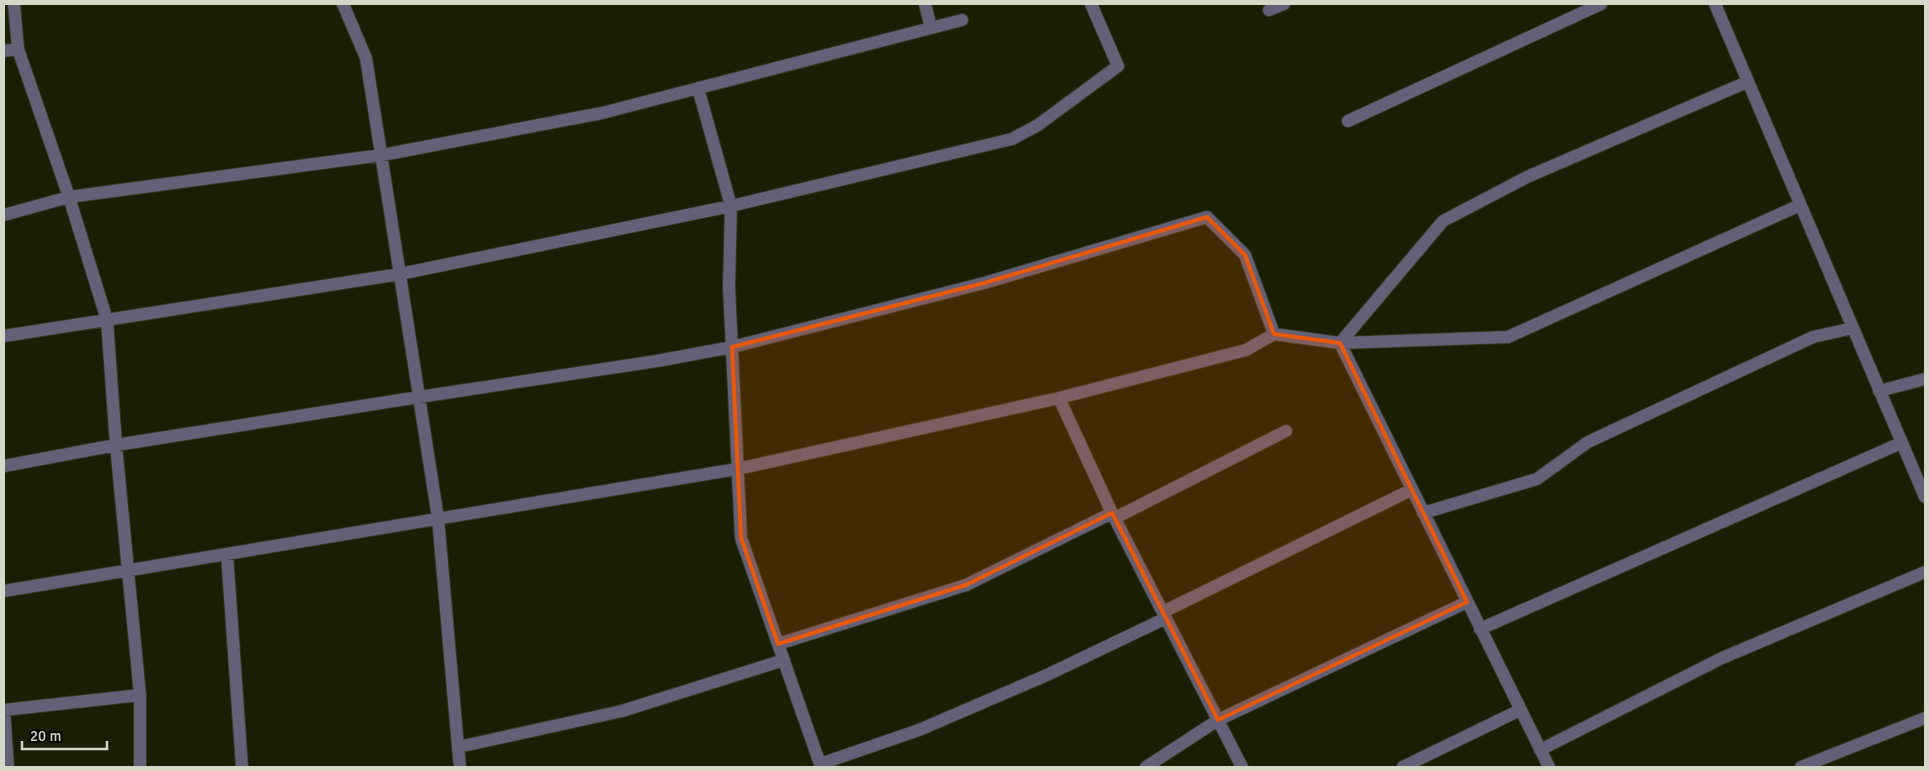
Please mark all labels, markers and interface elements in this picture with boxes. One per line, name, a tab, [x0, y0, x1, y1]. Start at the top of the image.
scale bar	[22, 718, 108, 750]
text: 20 m	[30, 727, 61, 745]

